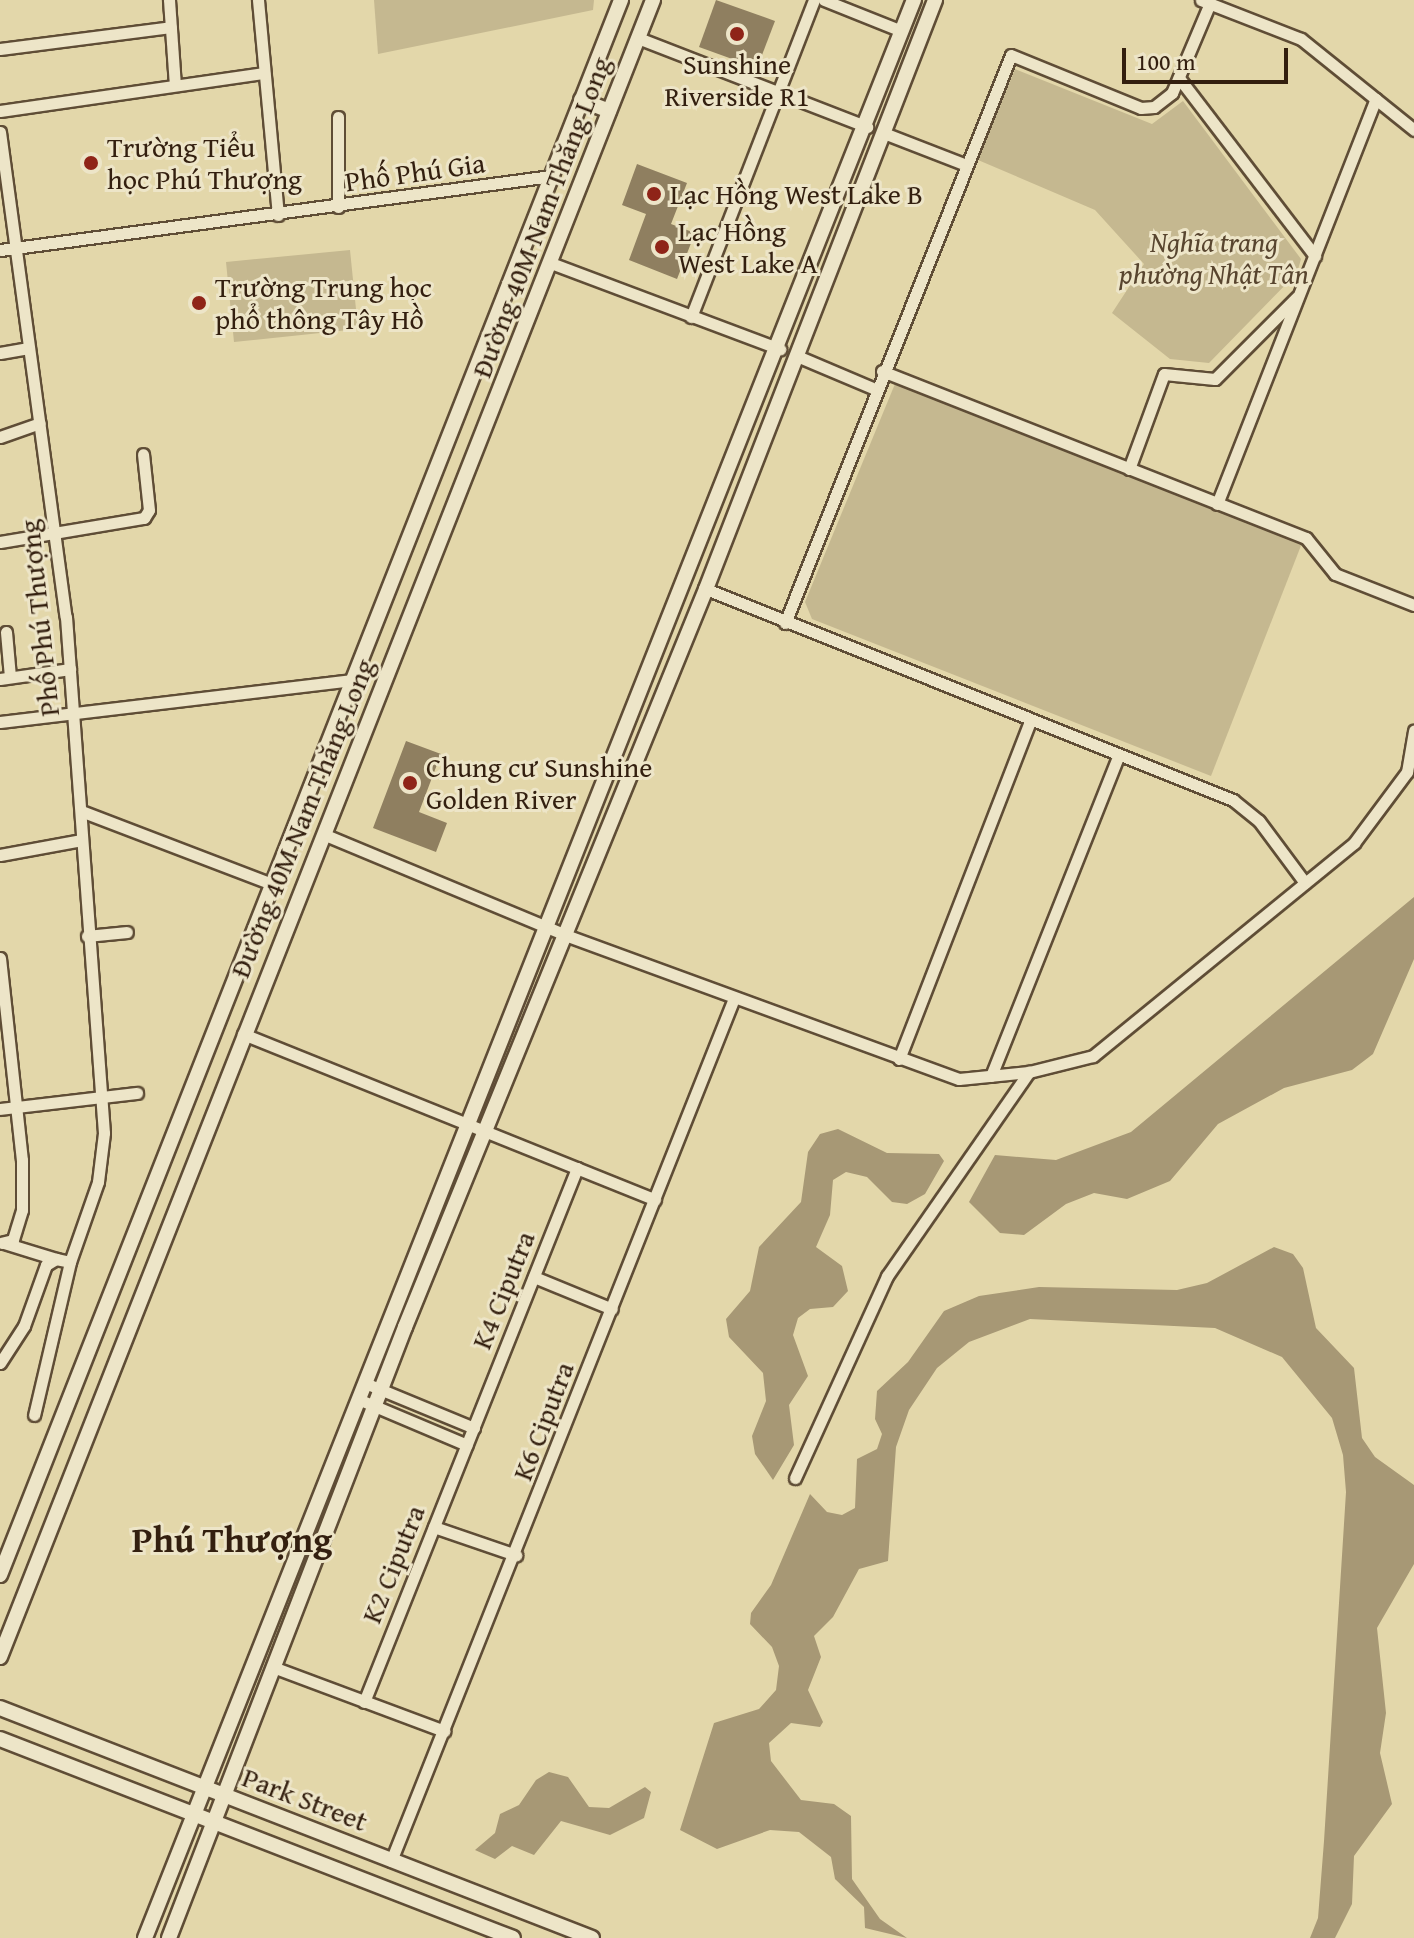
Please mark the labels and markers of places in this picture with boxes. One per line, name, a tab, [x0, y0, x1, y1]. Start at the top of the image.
marker: Sunshine Riverside R1	[728, 25, 746, 43]
place label: Sunshine Riverside R1	[665, 47, 809, 113]
place label: Trường Tiểu học Phú Thượng	[107, 130, 302, 196]
marker: Trường Tiểu học Phú Thượng	[82, 154, 100, 172]
place label: Lạc Hồng West Lake B	[670, 177, 923, 211]
marker: Lạc Hồng West Lake B	[645, 185, 663, 203]
place label: Lạc Hồng West Lake A	[678, 214, 818, 280]
marker: Lạc Hồng West Lake A	[653, 238, 671, 256]
place label: Trường Trung học phổ thông Tây Hồ	[215, 270, 432, 336]
marker: Trường Trung học phổ thông Tây Hồ	[190, 294, 208, 312]
place label: Chung cư Sunshine Golden River	[426, 750, 652, 816]
marker: Chung cư Sunshine Golden River	[401, 774, 419, 792]

